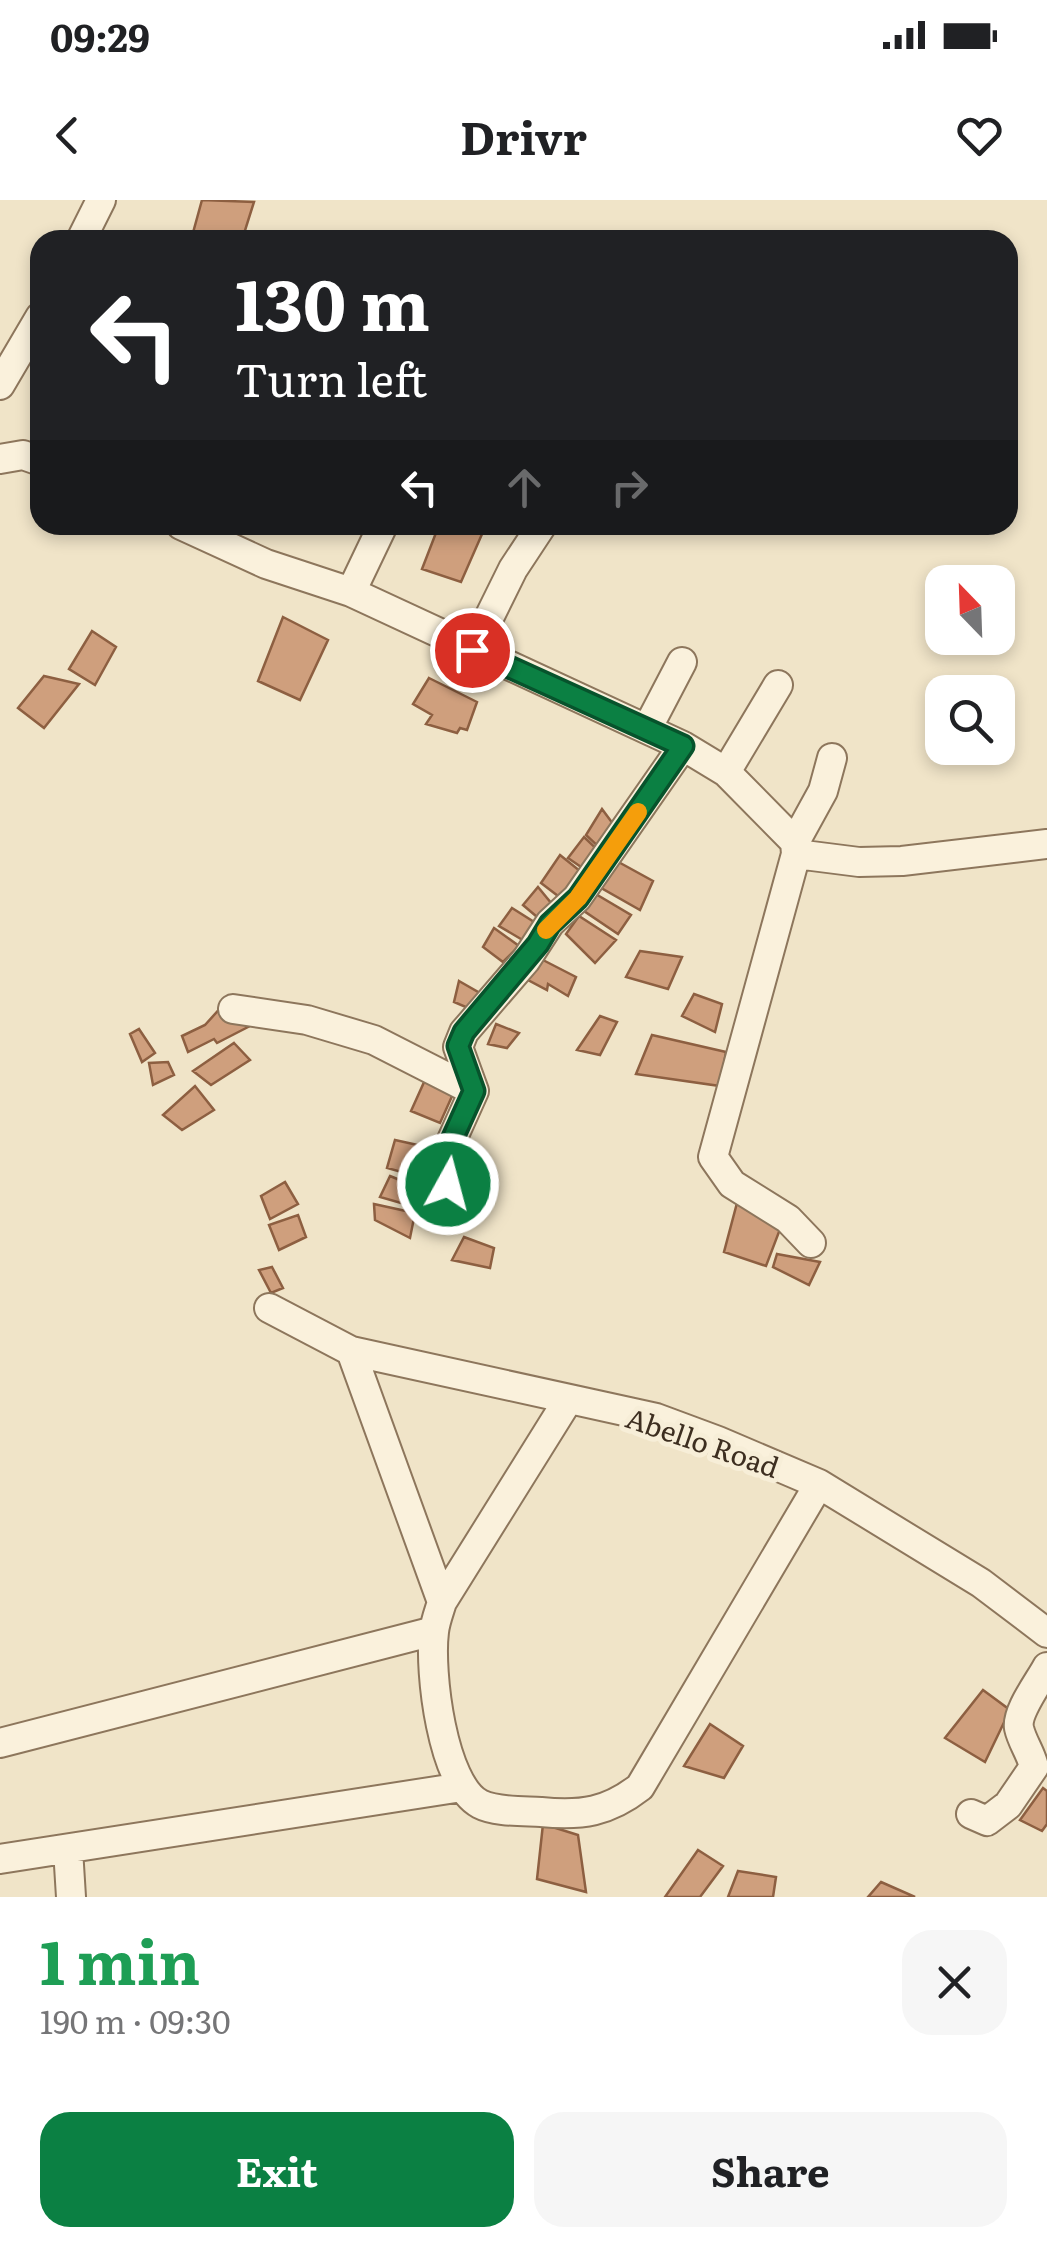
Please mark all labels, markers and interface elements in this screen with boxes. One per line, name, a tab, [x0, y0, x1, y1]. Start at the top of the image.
text: 09:29	[50, 7, 150, 64]
text: Drivr	[460, 102, 587, 169]
icon: back	[40, 108, 95, 163]
icon: heart	[952, 108, 1007, 163]
text: 130 m	[235, 249, 430, 353]
icon: left	[70, 270, 200, 400]
text: Turn left	[235, 344, 427, 411]
icon: left	[392, 460, 447, 515]
icon: ahead	[497, 460, 552, 515]
icon: right	[602, 460, 657, 515]
north arrow	[925, 565, 1015, 655]
map controls	[925, 565, 1015, 765]
pin	[430, 608, 515, 693]
icon: arrive	[445, 623, 500, 678]
button: search	[925, 675, 1015, 765]
position arrow	[396, 1132, 500, 1236]
street label: Abello Road	[621, 1395, 785, 1487]
text: 1 min	[40, 1914, 200, 2003]
button: close	[902, 1930, 1007, 2035]
text: 190 m · 09:30	[40, 1996, 231, 2044]
button: Exit	[40, 2112, 514, 2227]
button: Share	[534, 2112, 1007, 2227]

